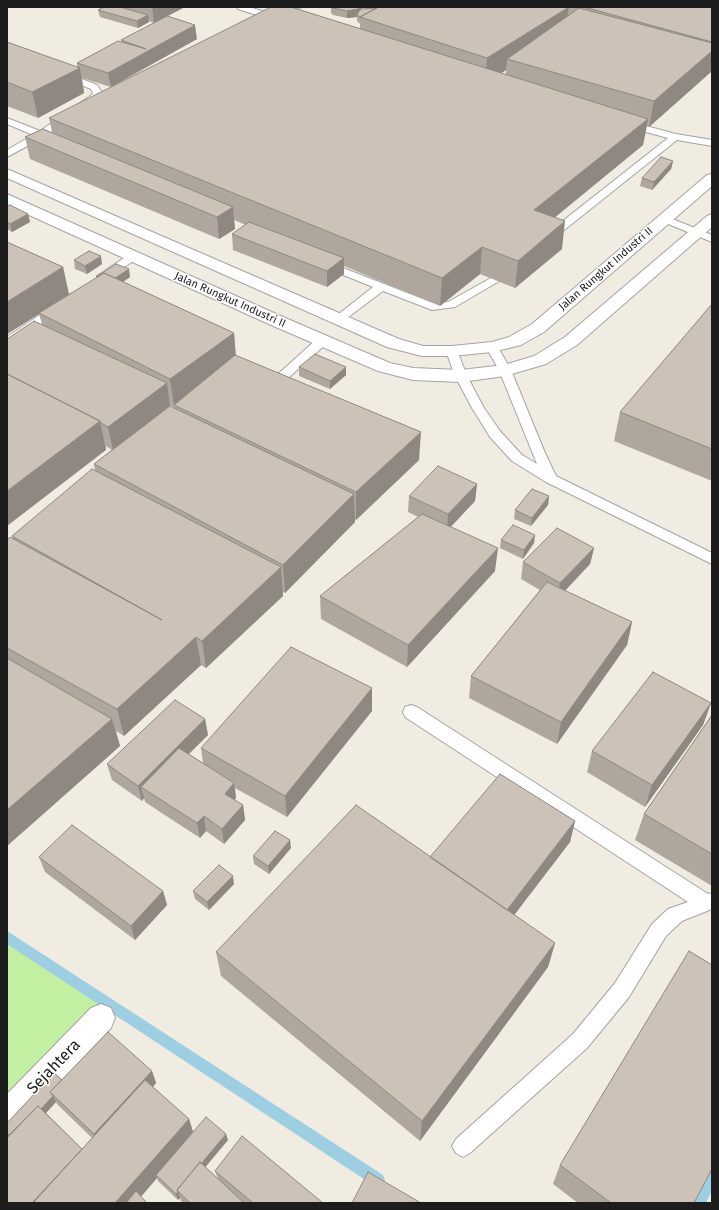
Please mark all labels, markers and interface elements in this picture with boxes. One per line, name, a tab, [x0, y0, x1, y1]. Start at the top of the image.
street label: Jalan Rungkut Industri II	[556, 225, 656, 313]
street label: Jalan Rungkut Industri II	[172, 269, 288, 331]
street label: Sejahtera	[23, 1036, 85, 1098]

